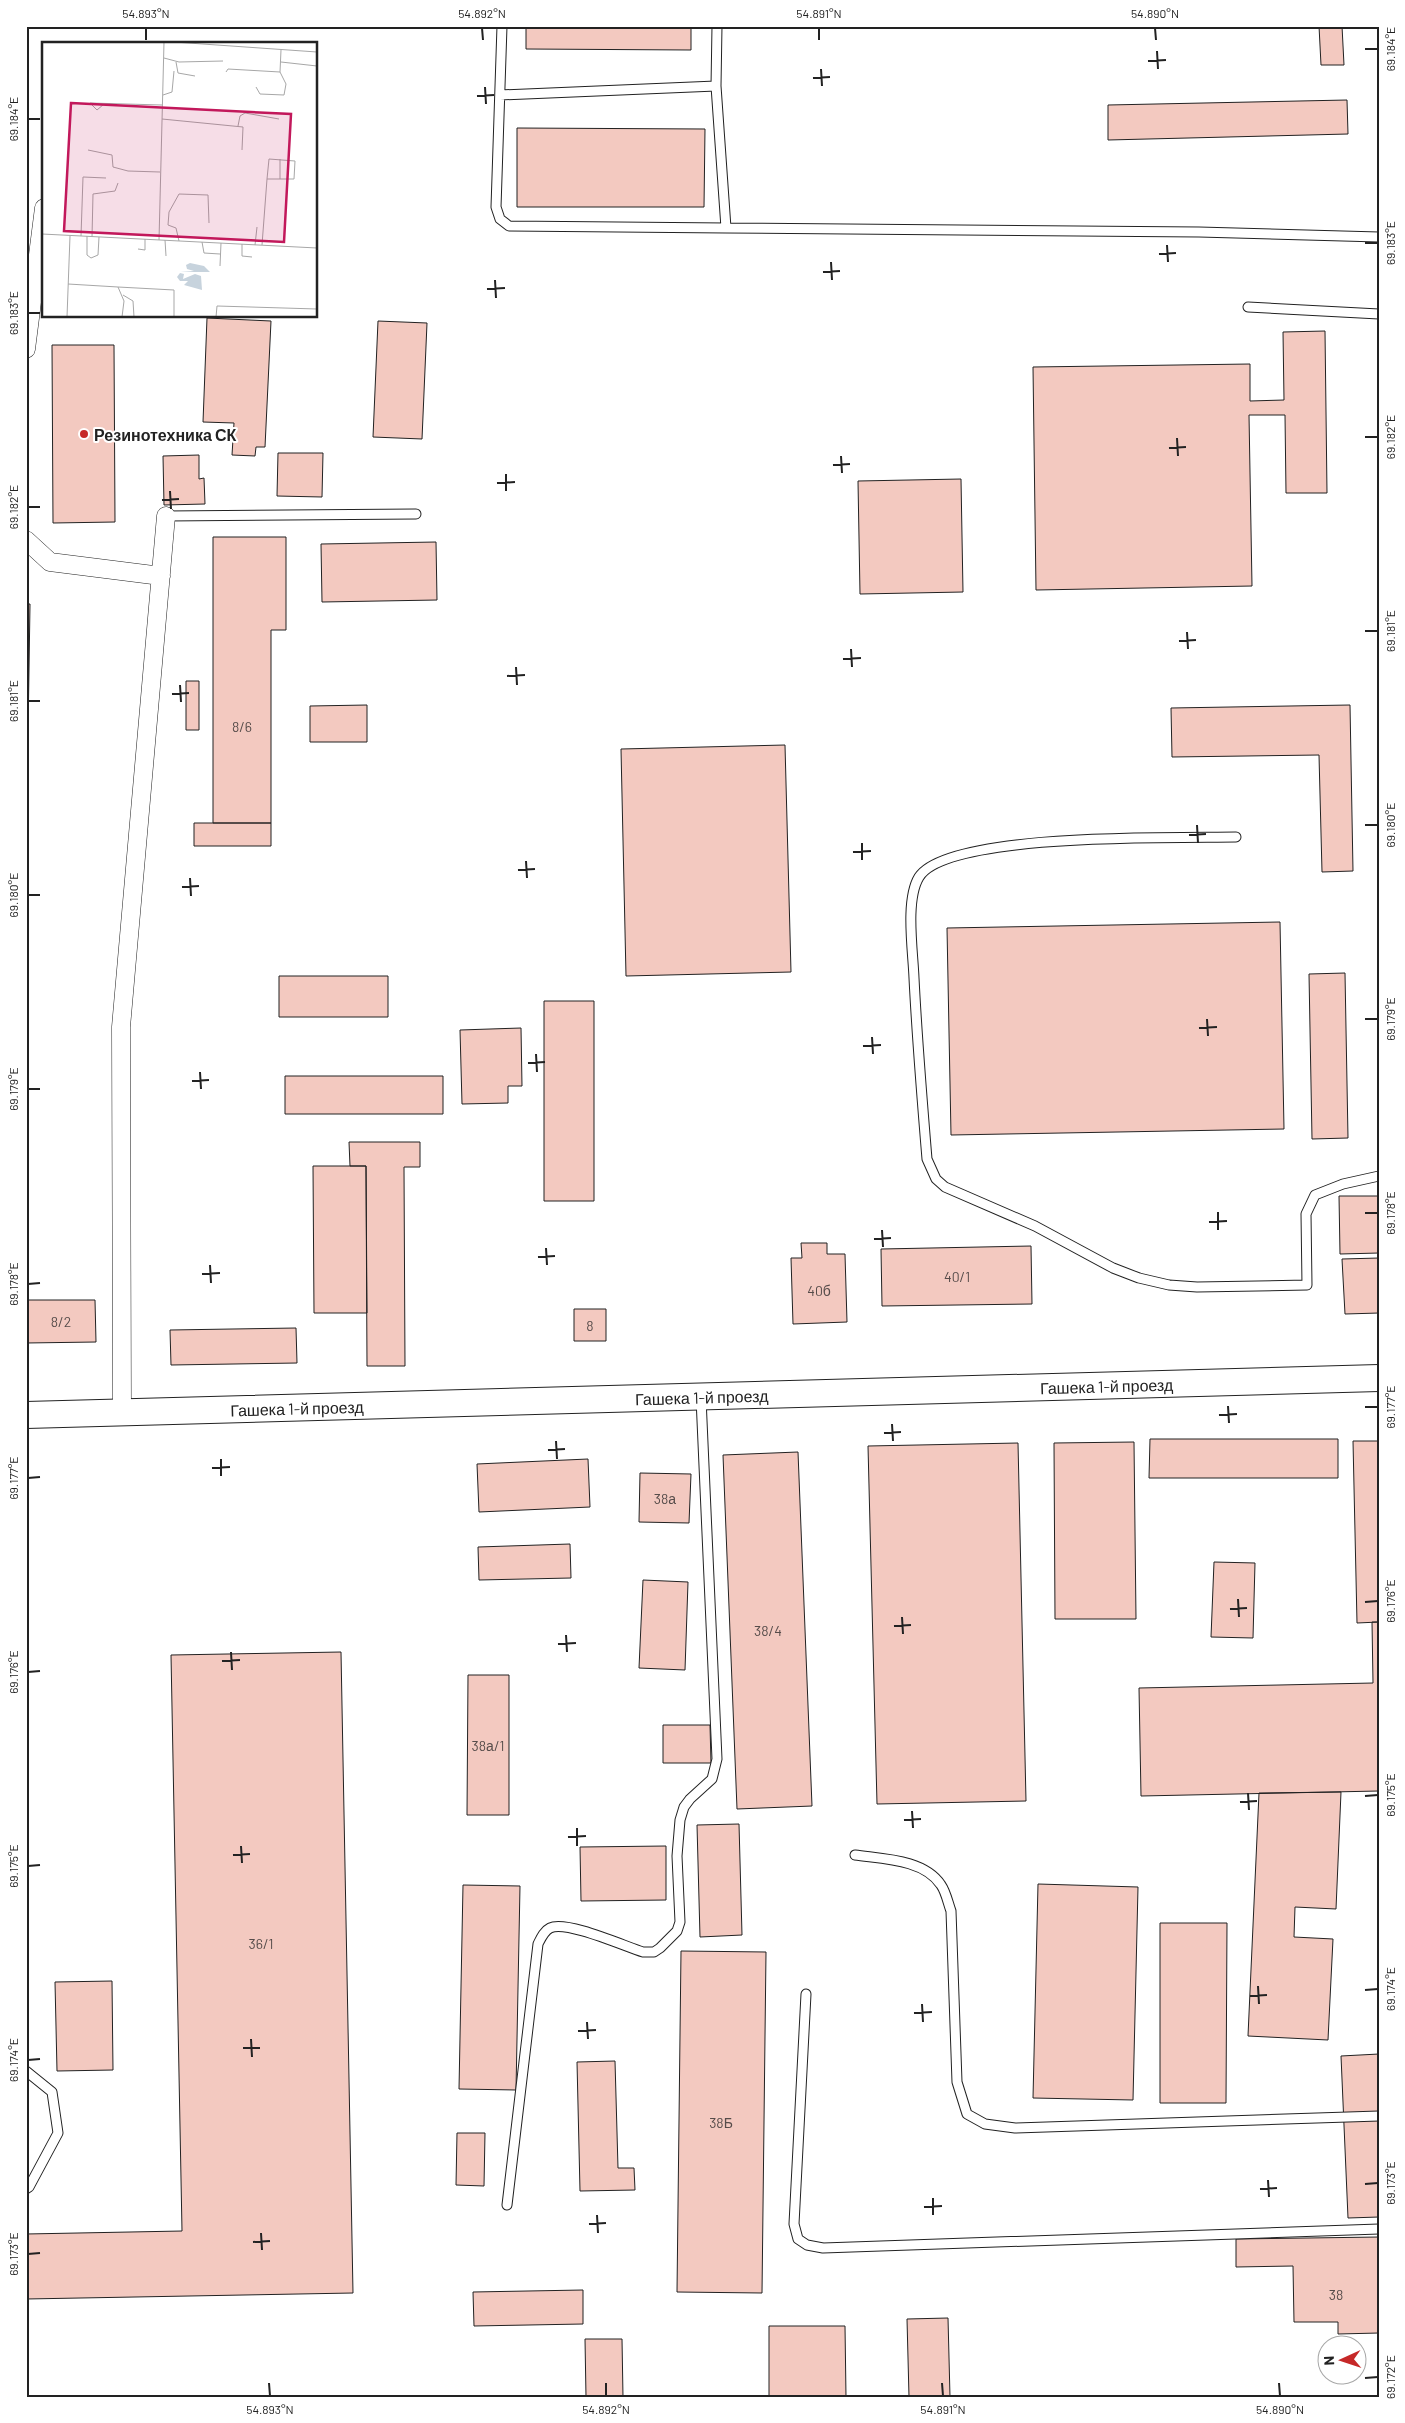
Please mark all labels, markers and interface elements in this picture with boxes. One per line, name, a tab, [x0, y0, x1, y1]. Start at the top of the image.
text: 54.893°N	[122, 6, 170, 20]
text: 54.892°N	[458, 6, 506, 20]
text: 54.891°N	[796, 6, 842, 20]
text: 54.890°N	[1131, 6, 1179, 20]
text: 69.184°E	[1383, 27, 1397, 71]
inset map	[42, 42, 318, 318]
text: 69.184°E	[6, 97, 20, 141]
text: 69.183°E	[1383, 221, 1397, 265]
text: 69.183°E	[6, 291, 20, 335]
text: 69.182°E	[1383, 415, 1397, 459]
place label: Резинотехника СК	[94, 425, 237, 444]
marker: Резинотехника СК	[78, 428, 90, 440]
text: 69.182°E	[6, 485, 20, 529]
text: 69.181°E	[1383, 610, 1397, 652]
text: 69.181°E	[6, 680, 20, 722]
house number: 8/6	[232, 718, 252, 735]
text: 69.180°E	[1383, 803, 1397, 847]
text: 69.180°E	[6, 873, 20, 917]
text: 69.179°E	[1383, 997, 1397, 1041]
text: 69.179°E	[6, 1067, 20, 1111]
text: 69.178°E	[1383, 1191, 1397, 1235]
text: 69.178°E	[6, 1262, 20, 1306]
house number: 40/1	[944, 1268, 970, 1285]
house number: 40б	[807, 1282, 831, 1299]
house number: 8/2	[51, 1313, 71, 1330]
house number: 8	[586, 1317, 594, 1334]
street label: Гашека 1-й проезд	[1040, 1374, 1174, 1397]
street label: Гашека 1-й проезд	[635, 1385, 769, 1408]
text: 69.177°E	[1383, 1385, 1397, 1429]
street label: Гашека 1-й проезд	[230, 1396, 364, 1419]
text: 69.177°E	[6, 1456, 20, 1500]
house number: 38а	[654, 1490, 676, 1507]
text: 69.176°E	[1383, 1579, 1397, 1623]
house number: 38/4	[754, 1622, 782, 1639]
text: 69.176°E	[6, 1650, 20, 1694]
house number: 38а/1	[472, 1737, 504, 1754]
text: 69.175°E	[1383, 1773, 1397, 1817]
text: 69.175°E	[6, 1844, 20, 1888]
house number: 36/1	[249, 1935, 273, 1952]
text: 69.174°E	[1383, 1967, 1397, 2011]
text: 69.174°E	[6, 2038, 20, 2082]
house number: 38Б	[709, 2114, 733, 2131]
text: 69.173°E	[1383, 2161, 1397, 2205]
text: 69.173°E	[6, 2232, 20, 2276]
house number: 38	[1329, 2286, 1343, 2303]
north arrow	[1318, 2336, 1368, 2386]
text: 69.172°E	[1383, 2355, 1397, 2399]
text: N	[1320, 2356, 1337, 2366]
text: 54.893°N	[246, 2402, 294, 2416]
text: 54.892°N	[582, 2402, 630, 2416]
text: 54.891°N	[920, 2402, 966, 2416]
text: 54.890°N	[1256, 2402, 1304, 2416]

